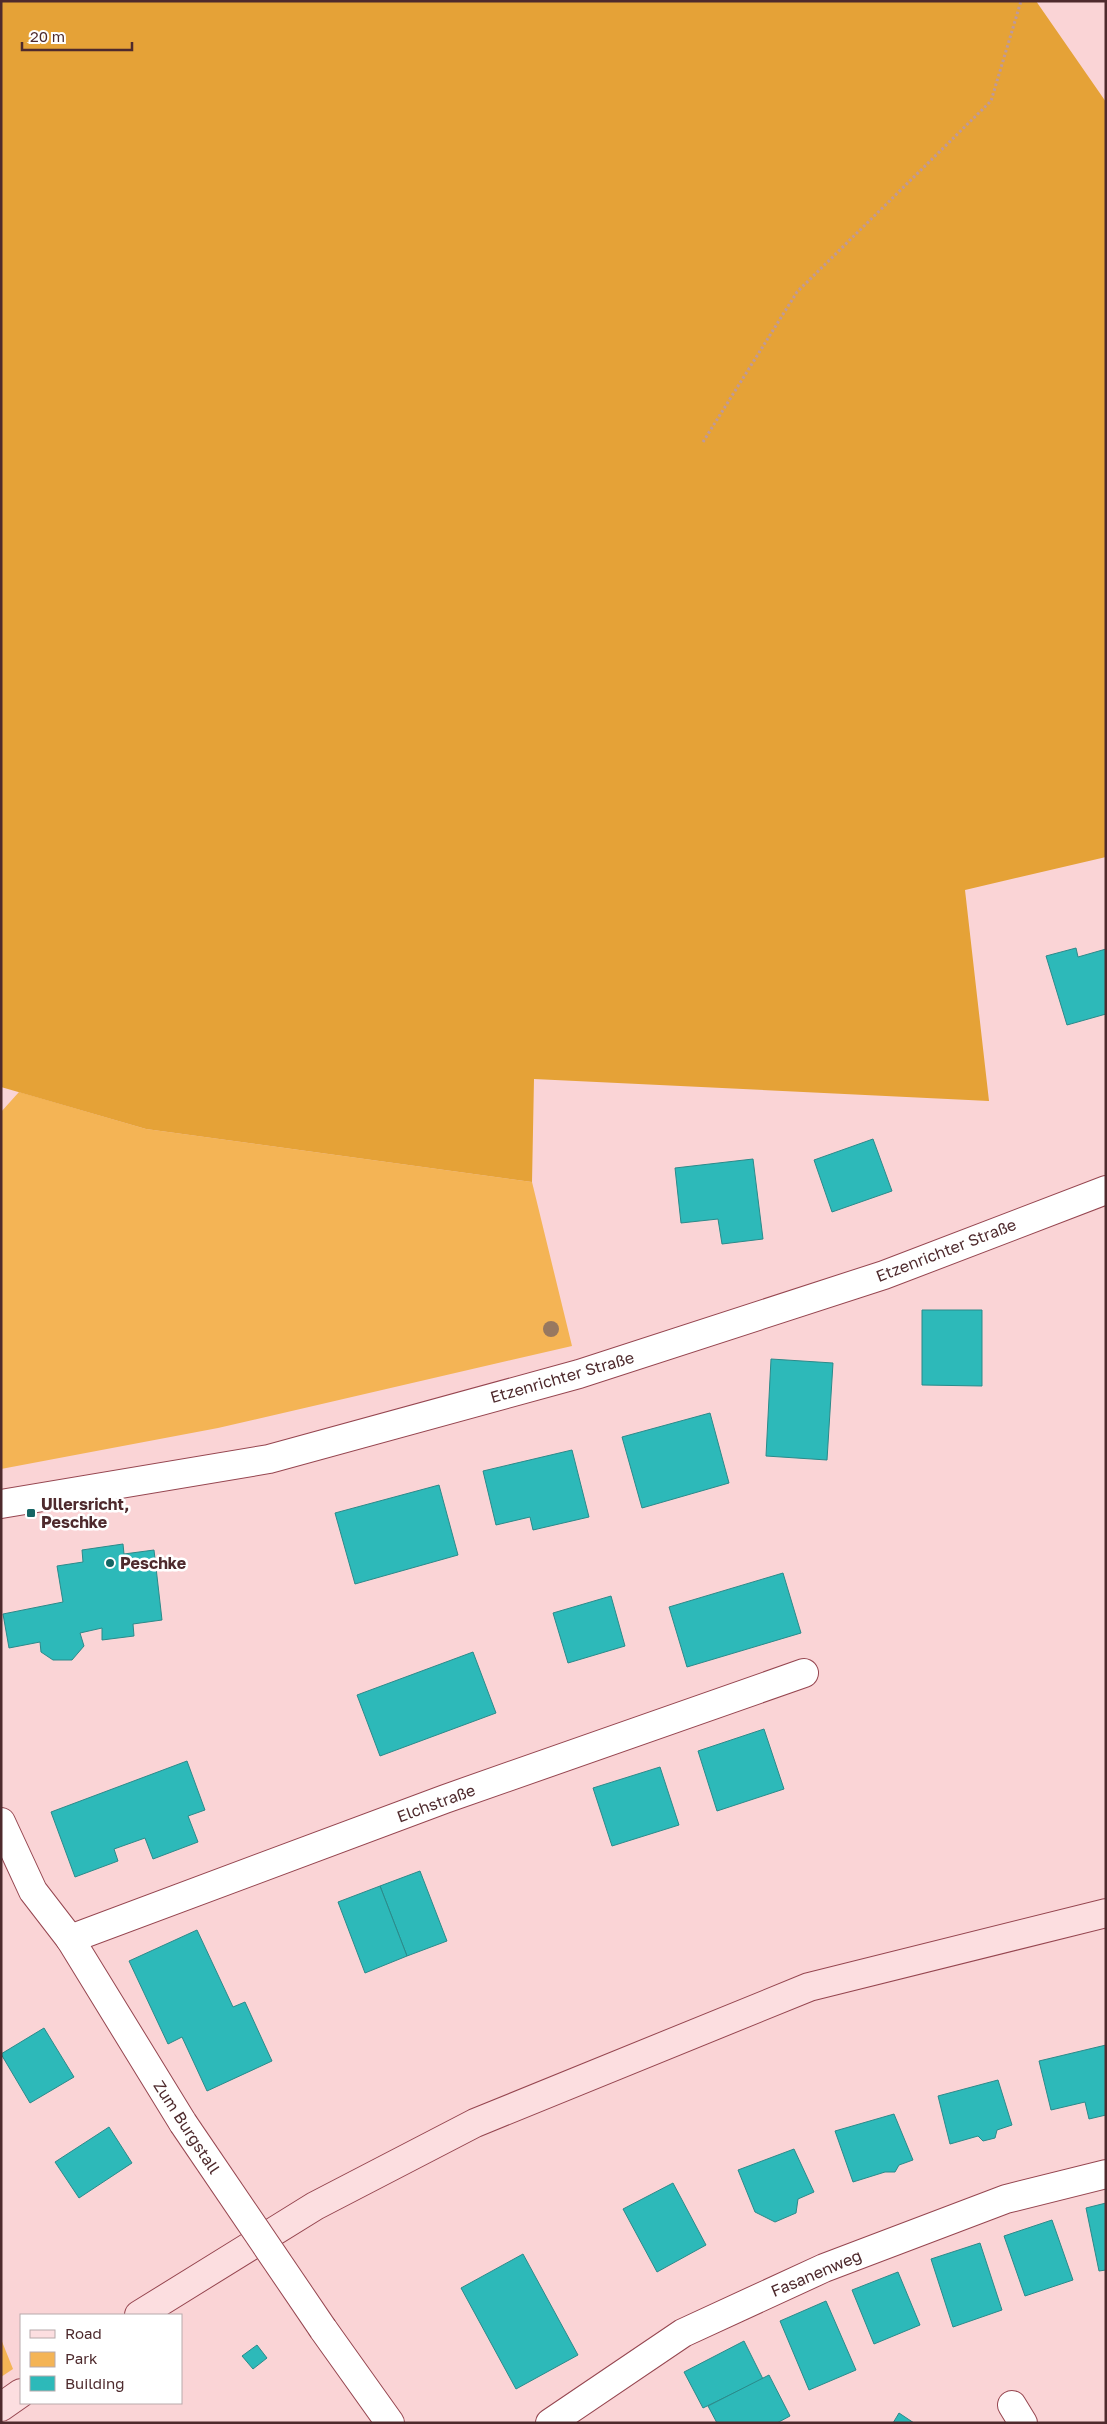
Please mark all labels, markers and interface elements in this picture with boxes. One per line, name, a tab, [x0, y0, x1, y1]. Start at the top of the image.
scale bar	[22, 20, 132, 52]
text: 20 m	[30, 27, 65, 45]
street label: Etzenrichter Straße	[873, 1214, 1019, 1286]
street label: Etzenrichter Straße	[488, 1347, 636, 1407]
place label: Ullersricht, Peschke	[41, 1494, 129, 1532]
marker: Ullersricht, Peschke	[25, 1507, 37, 1519]
place label: Peschke	[120, 1553, 186, 1573]
marker: Peschke	[104, 1557, 116, 1569]
street label: Elchstraße	[394, 1780, 478, 1826]
street label: Zum Burgstall	[149, 2076, 225, 2178]
street label: Fasanenweg	[768, 2245, 864, 2301]
legend	[20, 2314, 182, 2404]
text: Road	[65, 2324, 102, 2342]
text: Park	[65, 2349, 98, 2367]
text: Building	[65, 2374, 125, 2392]

